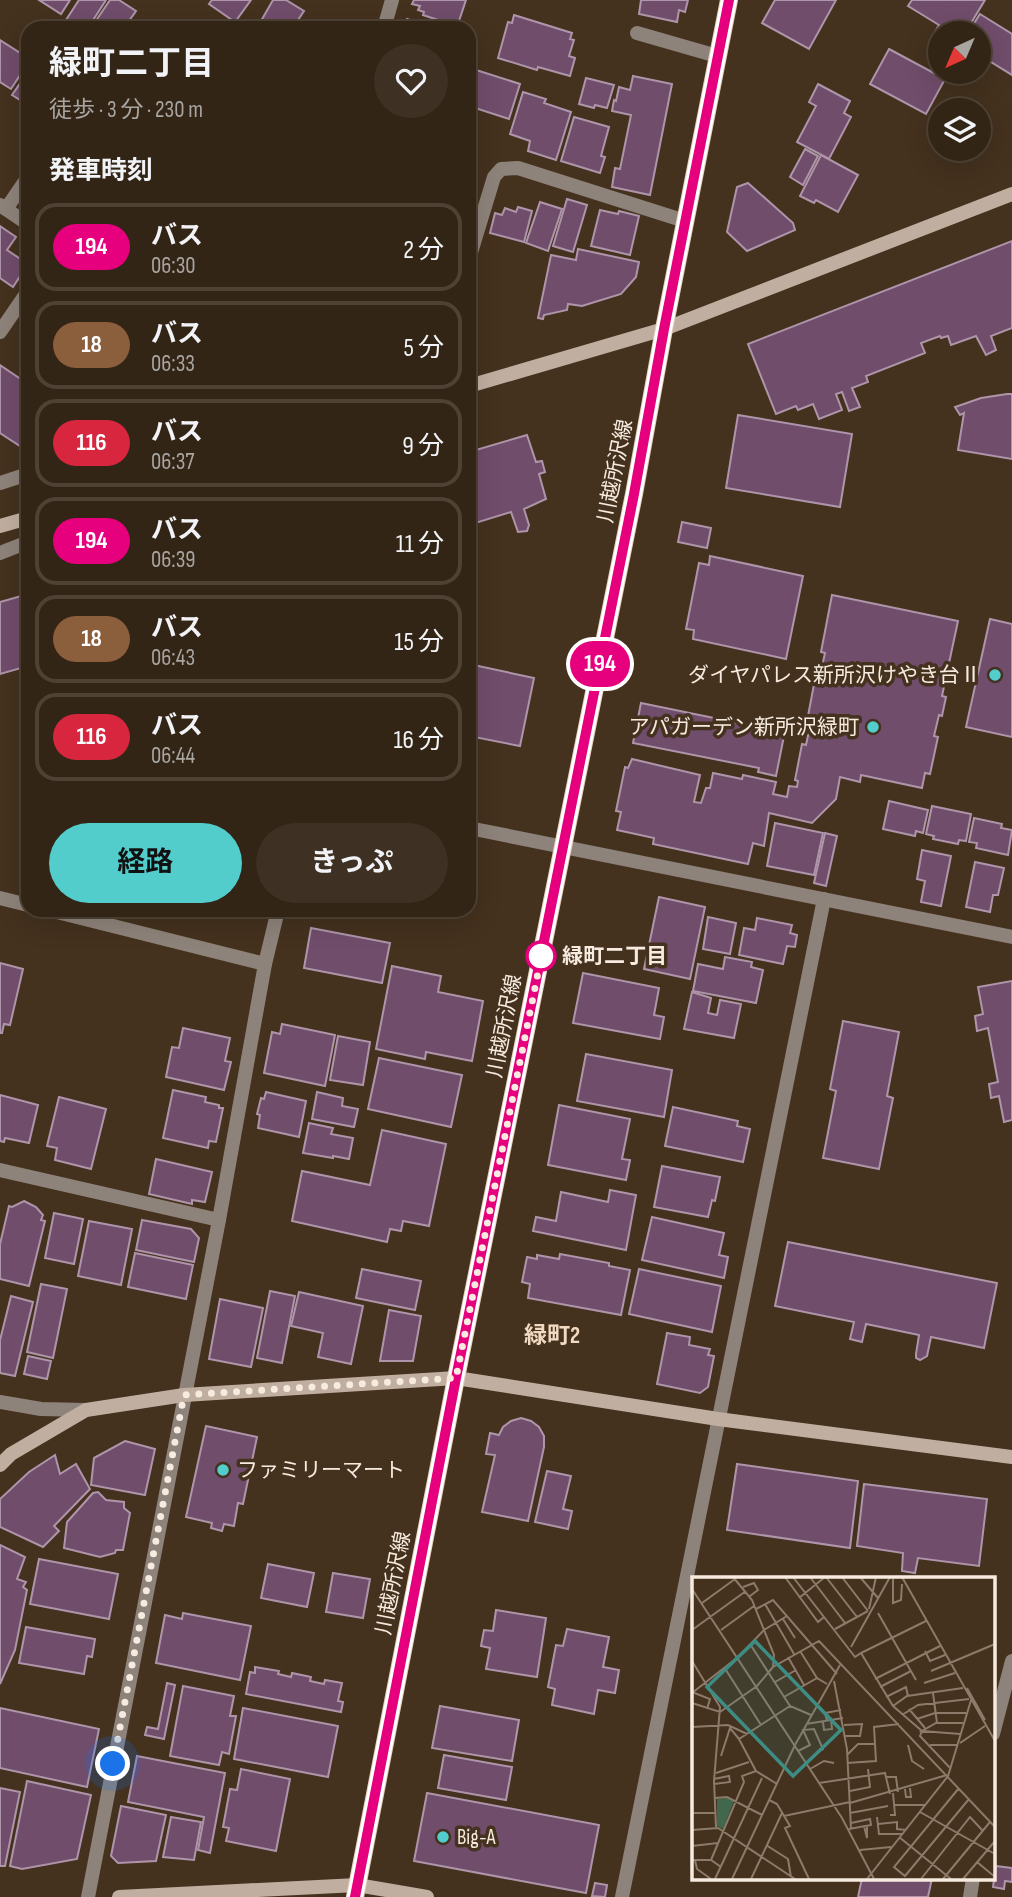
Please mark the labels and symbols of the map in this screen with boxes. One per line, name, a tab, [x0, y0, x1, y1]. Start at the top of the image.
north arrow	[928, 21, 990, 84]
street label: 川越所沢線	[593, 417, 638, 525]
line badge: 194	[560, 641, 640, 687]
place label: ダイヤパレス新所沢けやき台Ⅱ	[688, 663, 981, 688]
marker: ダイヤパレス新所沢けやき台Ⅱ	[987, 667, 1003, 683]
place label: アパガーデン新所沢緑町	[628, 715, 859, 740]
marker: アパガーデン新所沢緑町	[865, 719, 881, 735]
marker: 緑町二丁目	[526, 941, 556, 971]
place label: 緑町二丁目	[562, 944, 667, 969]
street label: 川越所沢線	[482, 972, 527, 1080]
district label: 緑町2	[524, 1322, 580, 1350]
place label: ファミリーマート	[237, 1458, 405, 1483]
marker: ファミリーマート	[215, 1462, 231, 1478]
street label: 川越所沢線	[371, 1529, 416, 1637]
inset map	[692, 1577, 995, 1880]
your location	[95, 1746, 130, 1781]
place label: Big-A	[457, 1825, 496, 1850]
marker: Big-A	[435, 1829, 451, 1845]

